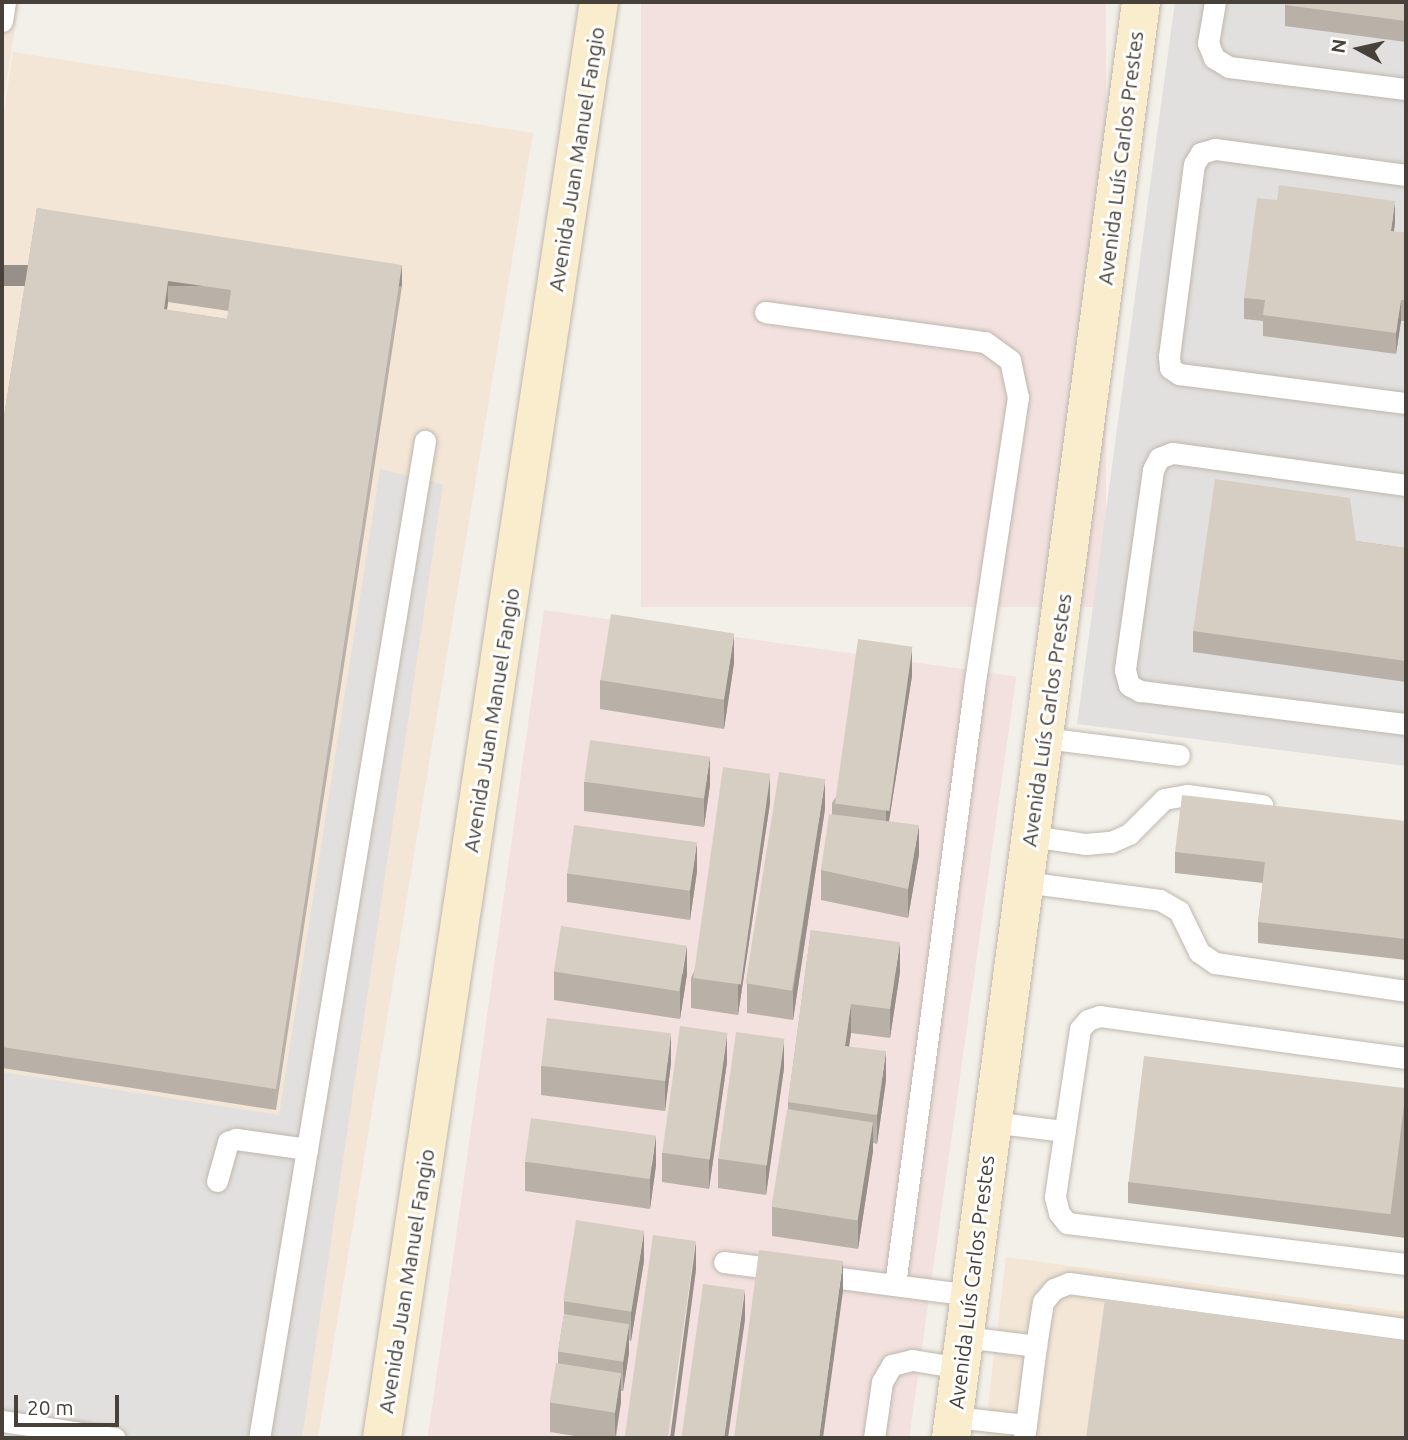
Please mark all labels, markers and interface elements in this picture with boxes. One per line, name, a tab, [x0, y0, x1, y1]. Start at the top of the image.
north arrow	[1324, 14, 1394, 84]
street label: Avenida Juan Manuel Fangio	[543, 25, 609, 293]
street label: Avenida Luís Carlos Prestes	[1092, 30, 1148, 286]
text: N	[1326, 38, 1350, 55]
street label: Avenida Juan Manuel Fangio	[458, 586, 524, 854]
street label: Avenida Luís Carlos Prestes	[1016, 592, 1076, 848]
street label: Avenida Juan Manuel Fangio	[373, 1147, 439, 1415]
street label: Avenida Luís Carlos Prestes	[943, 1154, 999, 1410]
scale bar	[18, 1380, 122, 1424]
text: 20 m	[27, 1395, 74, 1419]

